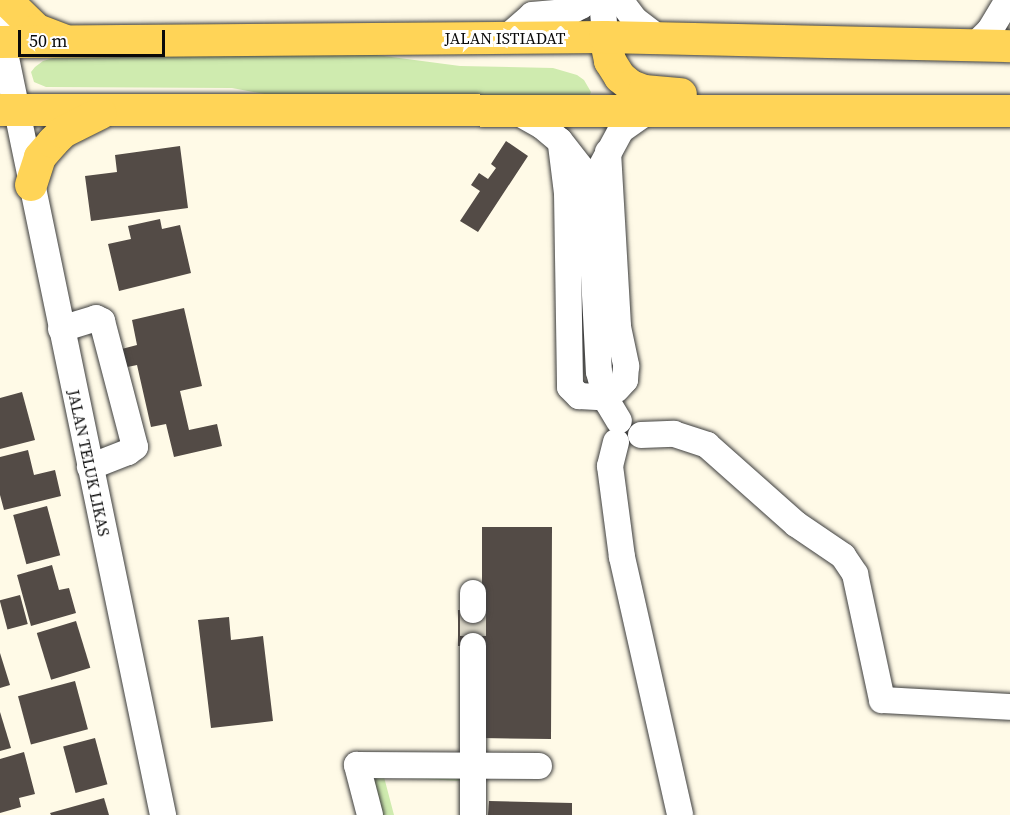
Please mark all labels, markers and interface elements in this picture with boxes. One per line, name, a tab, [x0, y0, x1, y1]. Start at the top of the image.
scale bar	[21, 18, 168, 56]
text: 50 m	[29, 28, 67, 53]
street label: JALAN ISTIADAT	[444, 28, 566, 48]
street label: JALAN TELUK LIKAS	[64, 388, 114, 538]

